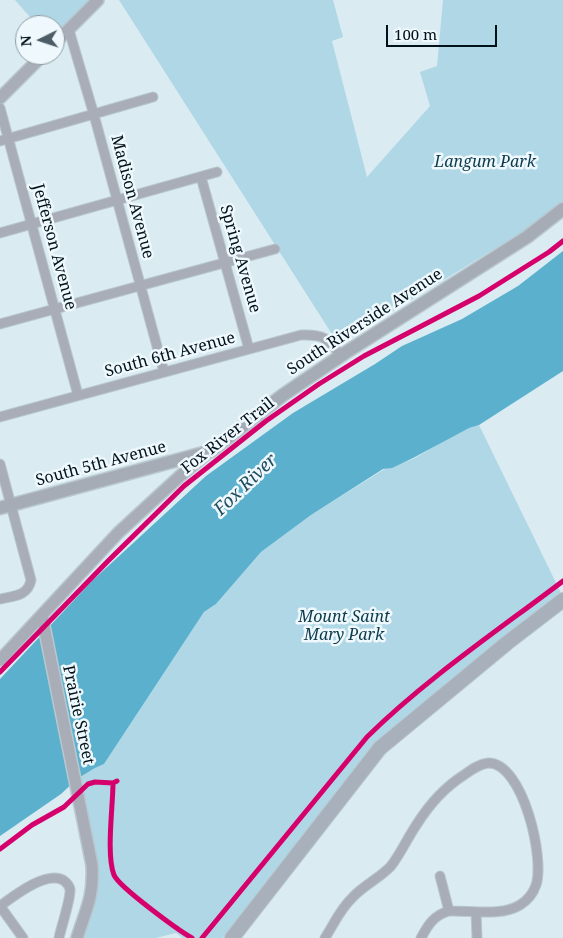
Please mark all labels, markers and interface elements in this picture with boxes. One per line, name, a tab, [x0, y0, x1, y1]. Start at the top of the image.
north arrow	[15, 15, 65, 65]
scale bar	[388, 15, 499, 47]
text: 100 m	[394, 24, 437, 44]
text: N	[16, 35, 35, 47]
street label: Madison Avenue	[106, 133, 158, 261]
park label: Langum Park	[434, 152, 536, 172]
street label: Jefferson Avenue	[28, 182, 80, 312]
street label: Spring Avenue	[215, 203, 265, 315]
street label: South Riverside Avenue	[284, 265, 446, 379]
street label: South 6th Avenue	[103, 328, 237, 382]
street label: Fox River Trail	[178, 394, 278, 478]
street label: South 5th Avenue	[34, 437, 168, 491]
water label: Fox River	[210, 450, 282, 520]
park label: Mount Saint Mary Park	[298, 607, 390, 645]
street label: Prairie Street	[58, 664, 98, 766]

